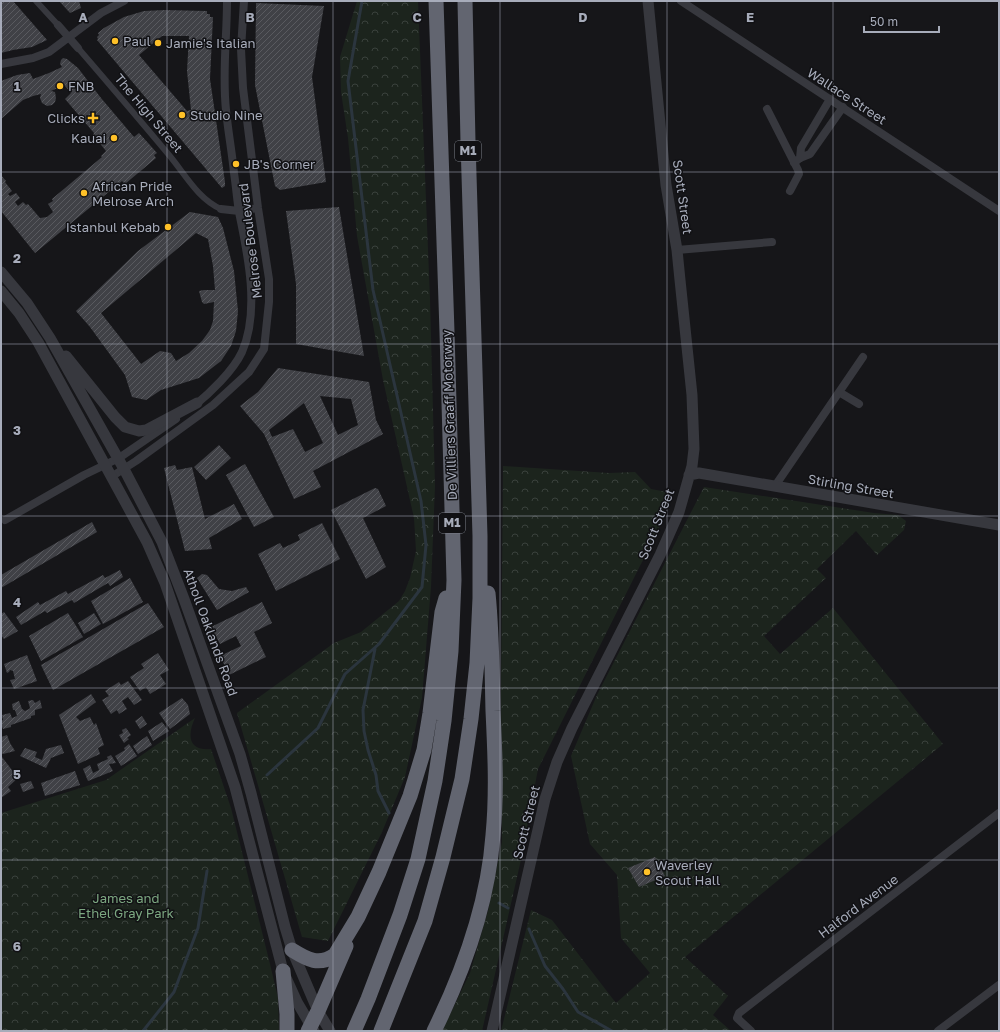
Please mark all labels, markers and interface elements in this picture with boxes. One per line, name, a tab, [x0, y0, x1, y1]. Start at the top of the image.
scale bar	[864, 8, 939, 34]
text: A	[78, 9, 88, 25]
text: B	[245, 9, 255, 25]
text: C	[412, 9, 422, 25]
text: D	[578, 9, 588, 25]
text: E	[746, 9, 754, 25]
text: 50 m	[870, 14, 898, 29]
place label: Paul	[123, 33, 151, 49]
place label: Jamie's Italian	[166, 35, 256, 51]
marker: Paul	[110, 36, 120, 46]
marker: Jamie's Italian	[153, 38, 163, 48]
street label: Wallace Street	[804, 64, 890, 128]
street label: The High Street	[111, 70, 187, 156]
text: 1	[14, 78, 21, 94]
place label: FNB	[68, 78, 95, 94]
marker: FNB	[55, 81, 65, 91]
place label: Studio Nine	[190, 107, 263, 123]
place label: Clicks	[47, 110, 85, 126]
marker: Studio Nine	[177, 110, 187, 120]
marker: Clicks	[88, 113, 98, 123]
place label: Kauai	[71, 130, 106, 146]
marker: Kauai	[109, 133, 119, 143]
road number: M1	[455, 141, 481, 161]
place label: JB's Corner	[244, 156, 315, 172]
marker: JB's Corner	[231, 159, 241, 169]
street label: Scott Street	[670, 159, 696, 235]
place label: African Pride Melrose Arch	[92, 178, 174, 209]
street label: Melrose Boulevard	[235, 182, 265, 300]
marker: African Pride Melrose Arch	[79, 188, 89, 198]
place label: Istanbul Kebab	[66, 219, 160, 235]
marker: Istanbul Kebab	[163, 222, 173, 232]
text: 2	[13, 250, 21, 266]
street label: De Villiers Graaff Motorway	[438, 329, 460, 500]
text: 3	[13, 422, 21, 438]
street label: Stirling Street	[807, 471, 895, 501]
street label: Scott Street	[634, 486, 678, 562]
road number: M1	[439, 513, 465, 533]
street label: Atholl Oaklands Road	[180, 566, 242, 698]
text: 4	[13, 594, 21, 610]
text: 5	[13, 766, 21, 782]
street label: Scott Street	[509, 784, 543, 860]
place label: Waverley Scout Hall	[655, 857, 720, 888]
marker: Waverley Scout Hall	[642, 867, 652, 877]
street label: Halford Avenue	[815, 871, 901, 941]
park label: James and Ethel Gray Park	[78, 890, 175, 921]
text: 6	[13, 938, 21, 954]

